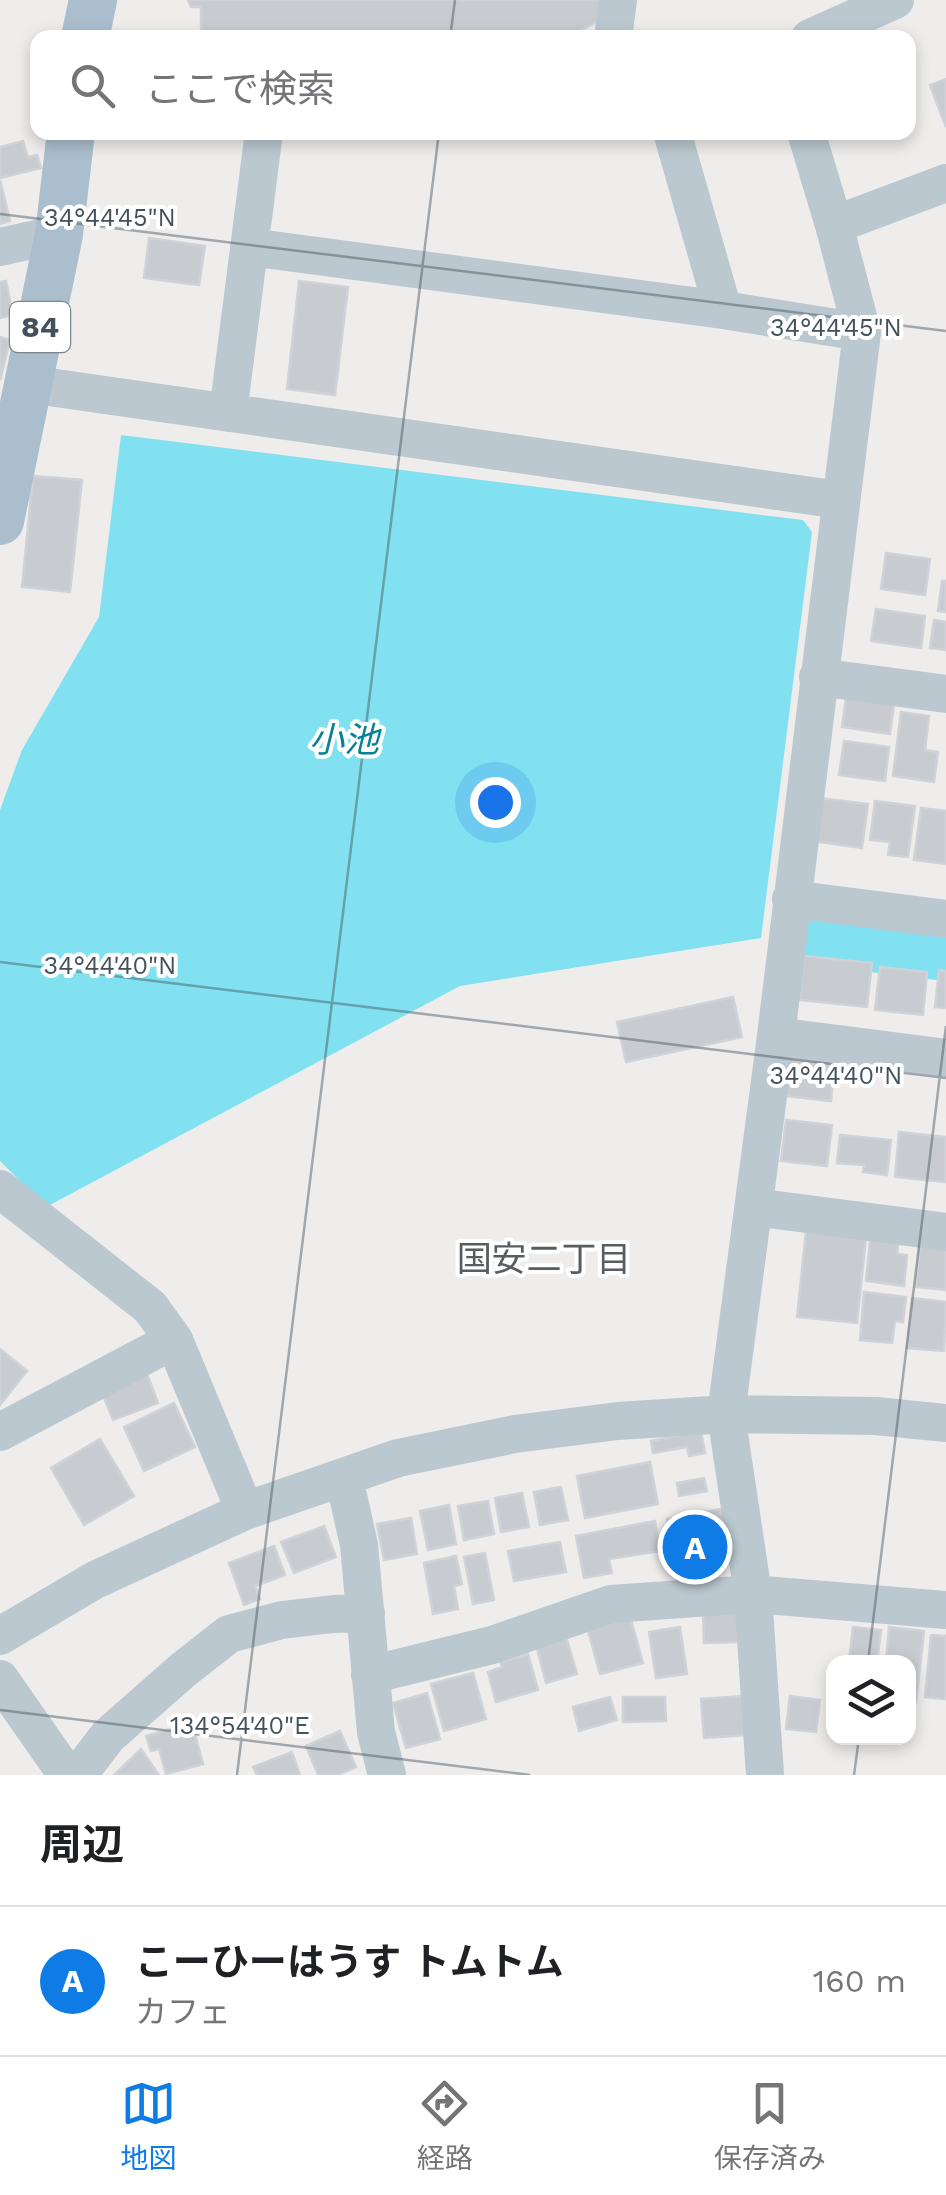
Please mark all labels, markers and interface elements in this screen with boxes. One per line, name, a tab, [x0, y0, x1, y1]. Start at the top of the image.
search box	[30, 30, 916, 140]
icon: search	[65, 58, 120, 113]
text: ここで検索	[145, 67, 335, 111]
text: 34°44'45"N	[44, 203, 176, 232]
road number: 84	[10, 302, 70, 352]
text: 34°44'45"N	[770, 313, 902, 342]
water label: 小池	[309, 719, 382, 761]
your location	[470, 777, 521, 828]
text: 34°44'40"N	[44, 951, 176, 980]
text: 34°44'40"N	[770, 1061, 902, 1090]
district label: 国安二丁目	[456, 1238, 632, 1280]
pin: A	[662, 1510, 728, 1584]
map controls	[826, 1655, 916, 1745]
button: layers	[826, 1655, 916, 1745]
text: 134°54'40"E	[170, 1711, 310, 1740]
text: 周辺	[40, 1820, 124, 1869]
text: こーひーはうす トムトム	[135, 1940, 564, 1984]
text: A	[62, 1962, 83, 2000]
text: 160 m	[813, 1962, 906, 2000]
text: カフェ	[135, 1993, 231, 2031]
tab: 地図	[120, 2076, 176, 2176]
tab: 経路	[417, 2076, 473, 2176]
tab: 保存済み	[714, 2076, 826, 2176]

